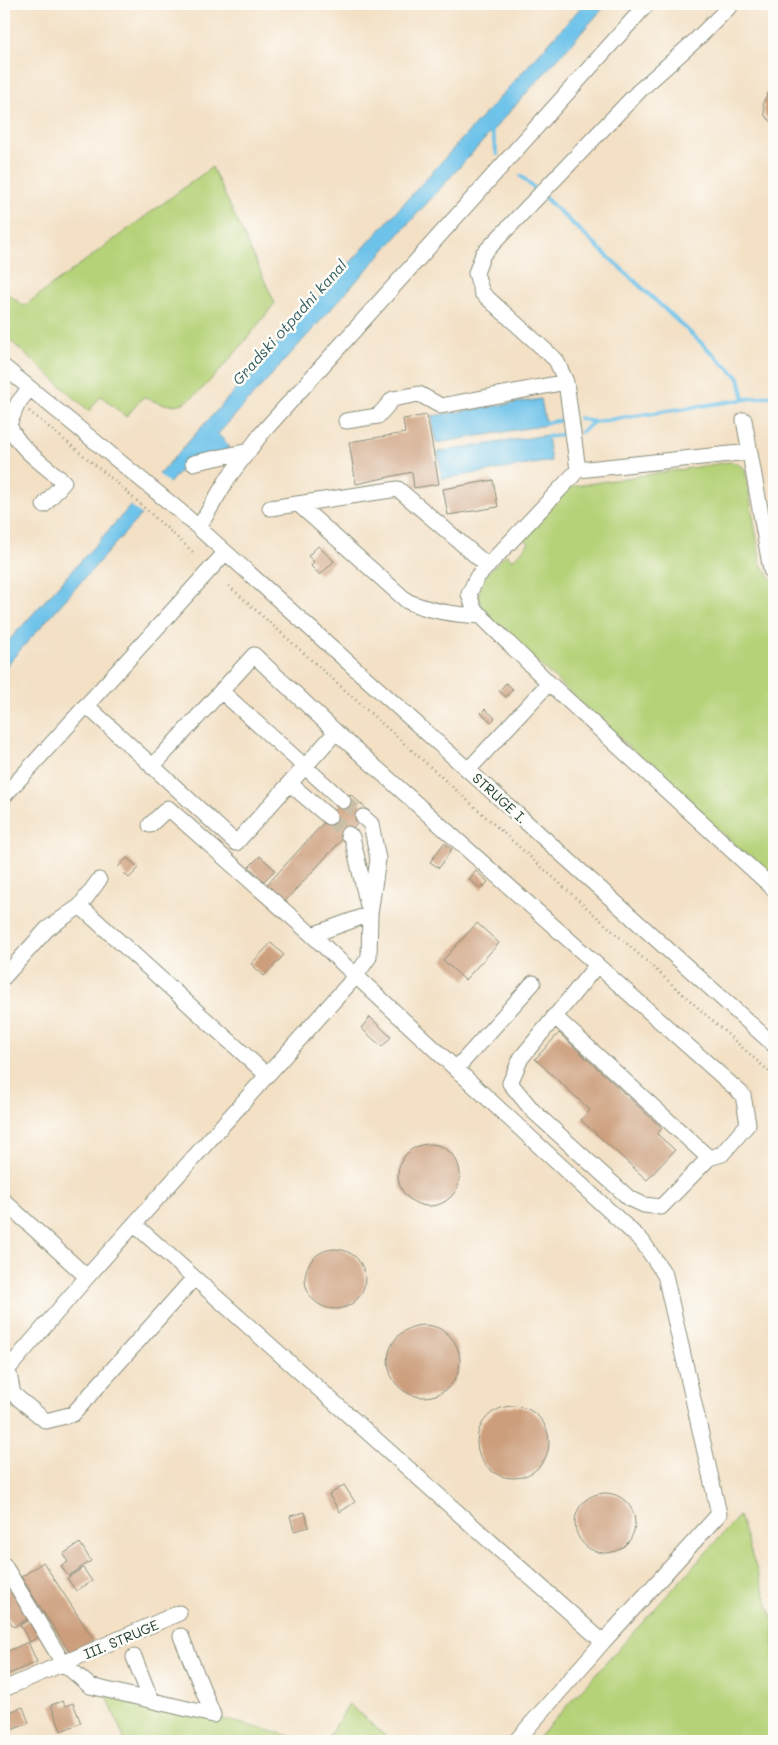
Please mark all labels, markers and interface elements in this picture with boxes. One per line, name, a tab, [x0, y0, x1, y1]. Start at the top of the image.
water label: Gradski otpadni kanal	[227, 255, 351, 389]
street label: STRUGE I.	[469, 768, 531, 828]
street label: III. STRUGE	[81, 1615, 161, 1663]

